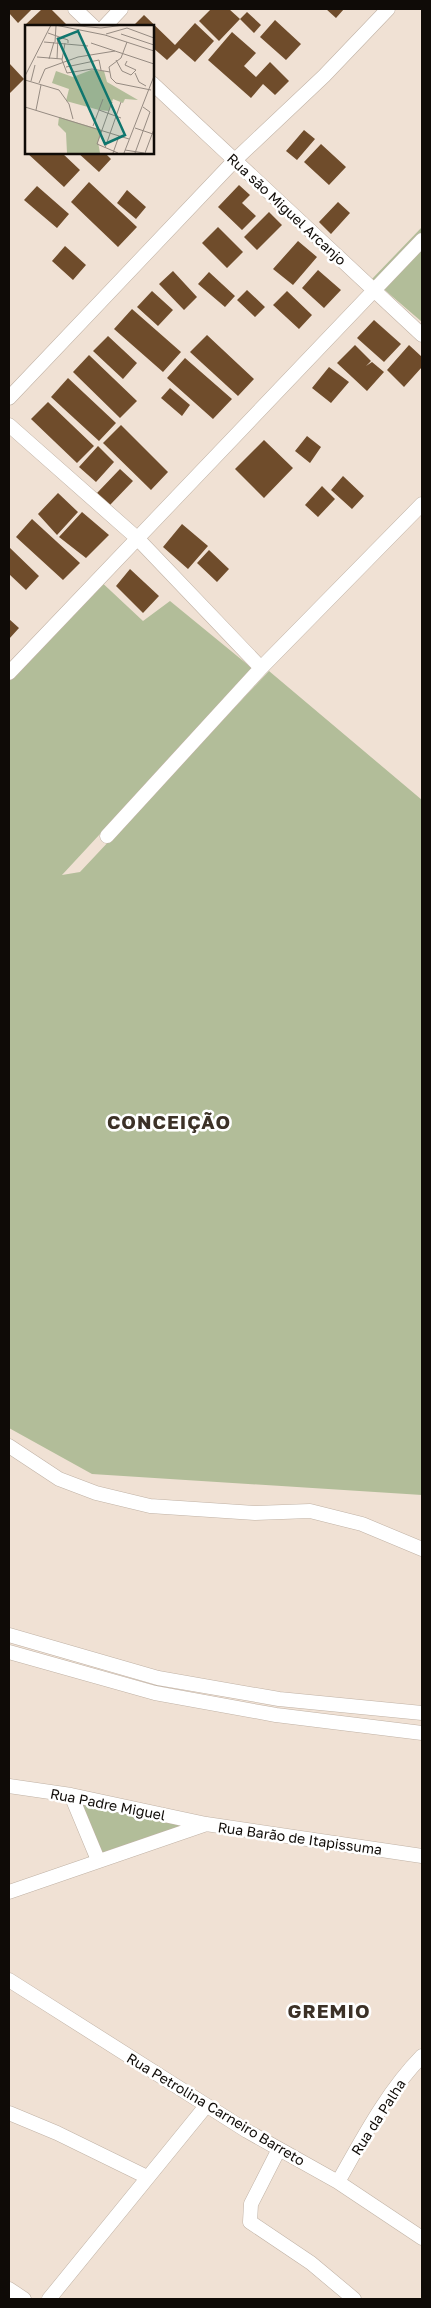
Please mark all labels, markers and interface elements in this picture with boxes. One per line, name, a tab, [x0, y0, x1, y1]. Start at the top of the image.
inset map	[25, 25, 154, 154]
street label: Rua são Miguel Arcanjo	[224, 149, 350, 269]
district label: CONCEIÇÃO	[107, 1110, 231, 1133]
street label: Rua Padre Miguel	[49, 1784, 167, 1824]
street label: Rua Barão de Itapissuma	[217, 1818, 383, 1858]
district label: GREMIO	[287, 1999, 371, 2022]
street label: Rua Petrolina Carneiro Barreto	[124, 2049, 308, 2169]
street label: Rua da Palha	[347, 2076, 409, 2158]

